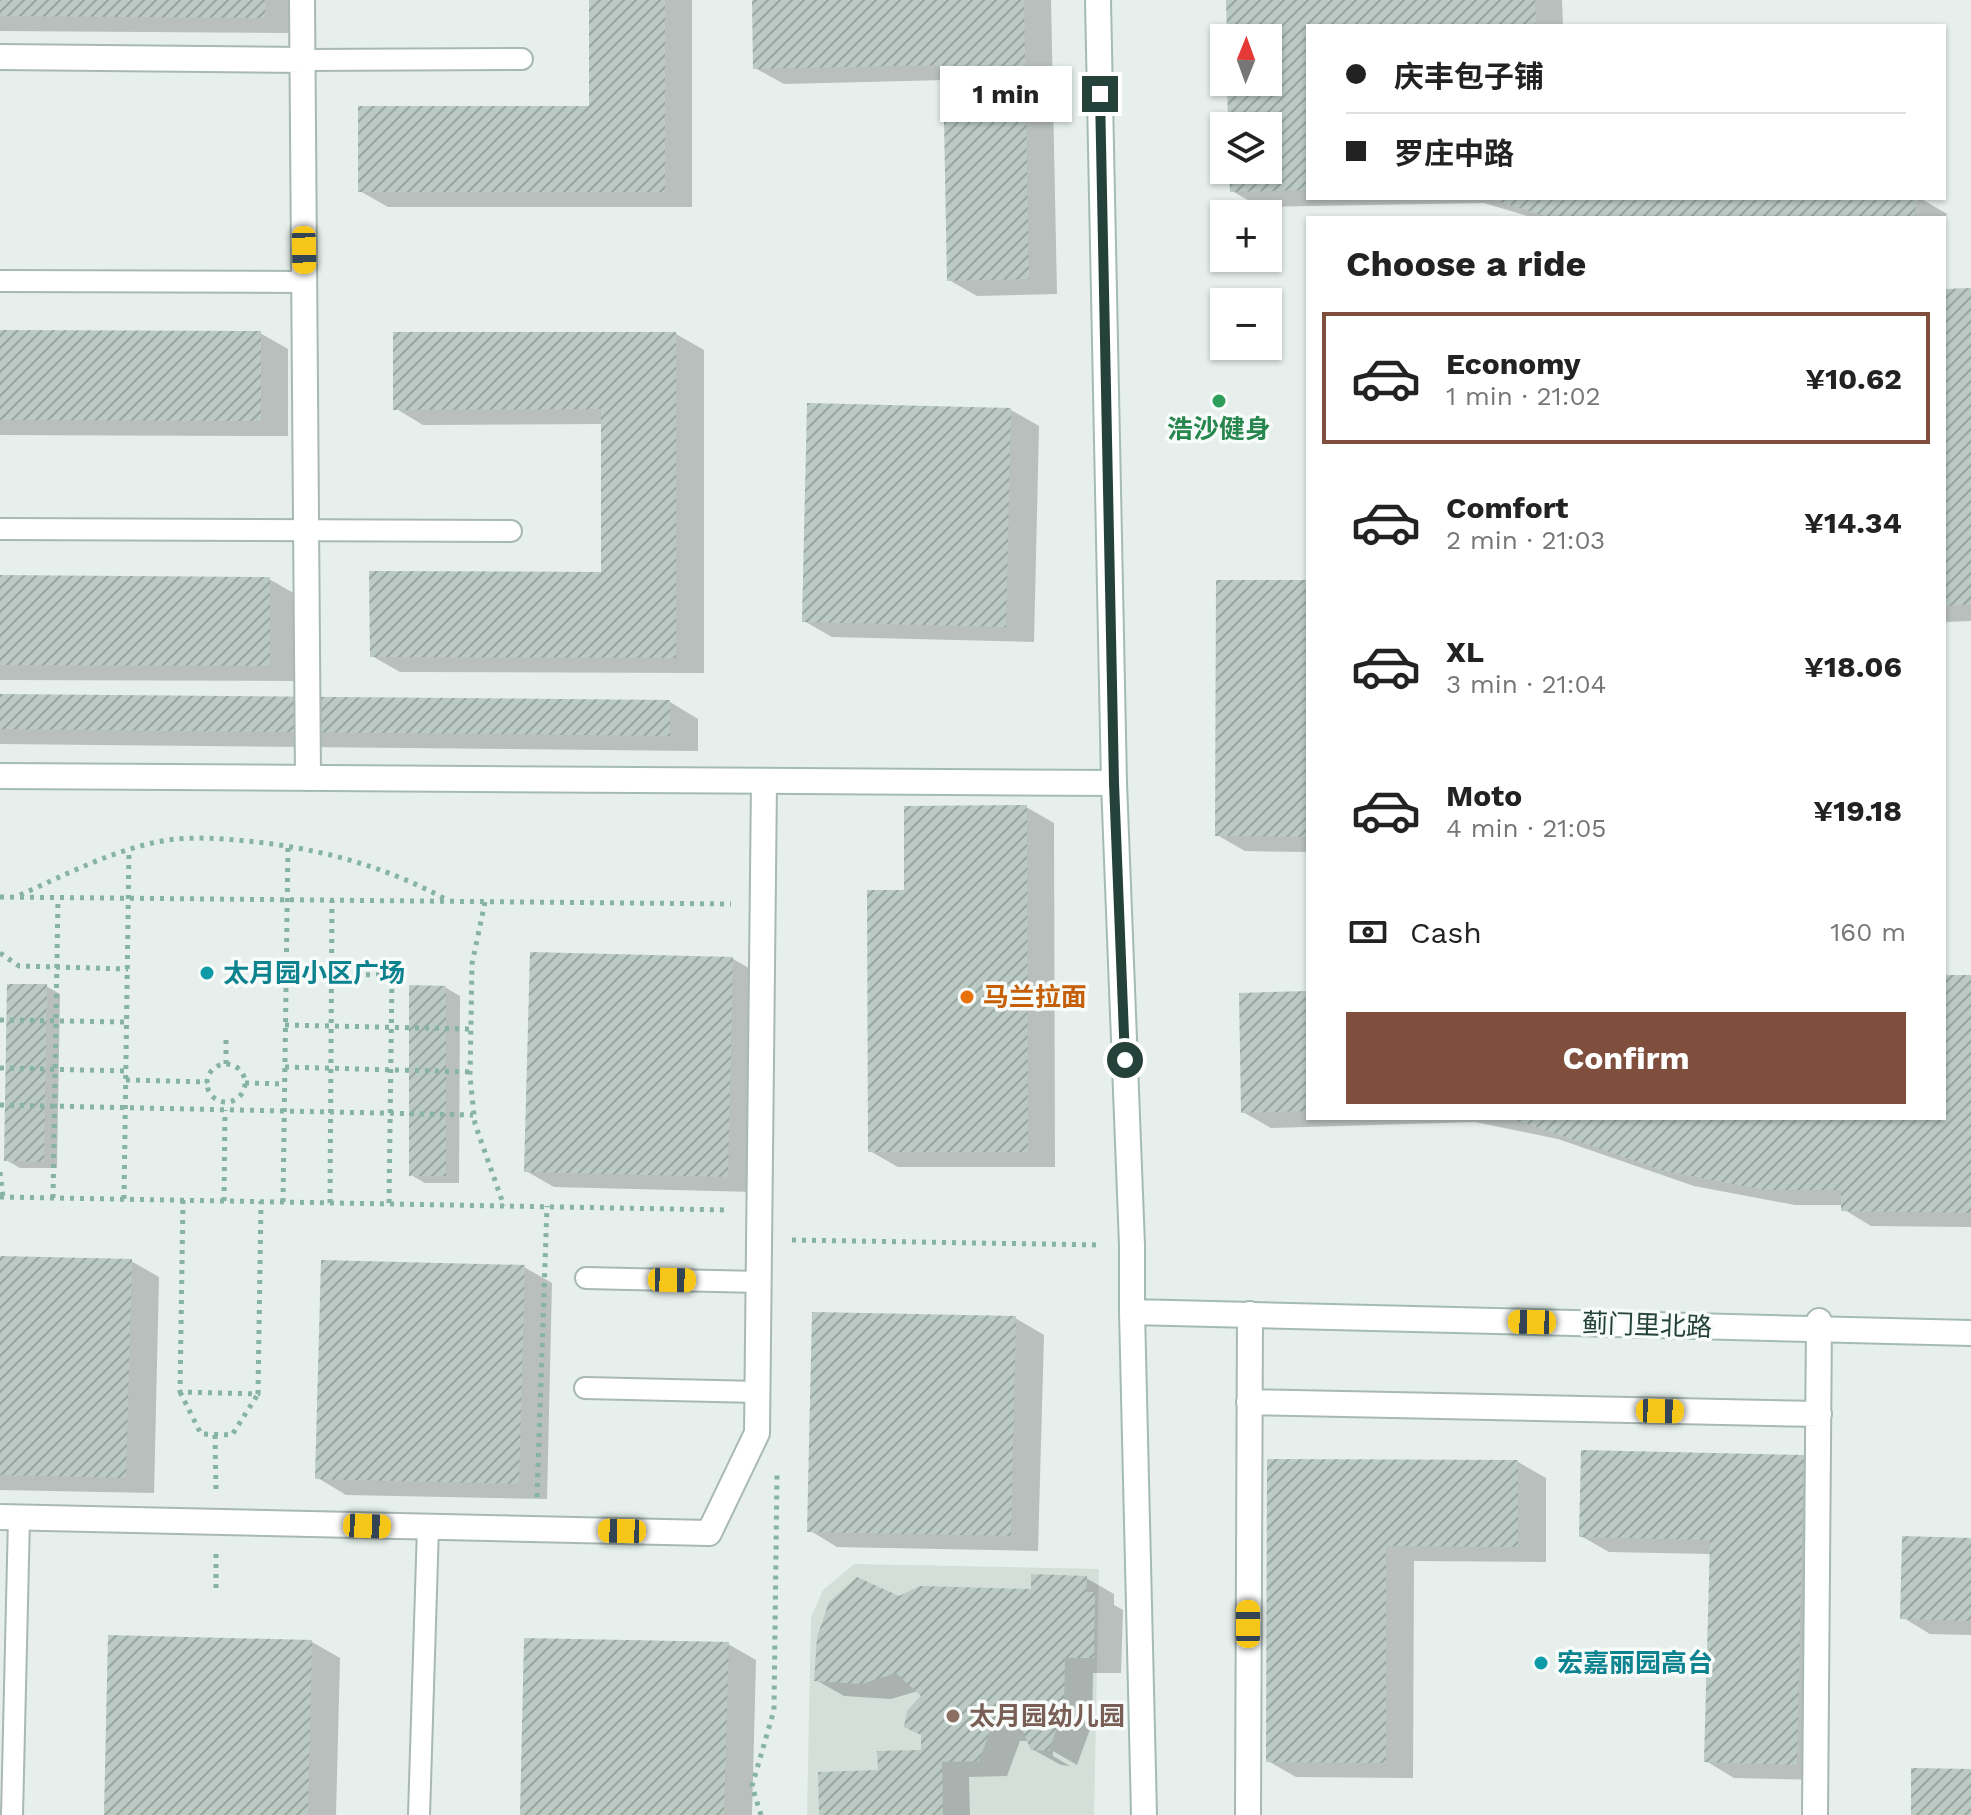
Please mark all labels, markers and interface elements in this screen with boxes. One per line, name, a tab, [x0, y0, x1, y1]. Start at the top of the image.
north arrow	[1210, 24, 1282, 96]
map controls	[1210, 24, 1282, 360]
text: 庆丰包子铺	[1394, 59, 1544, 94]
callout: 1 min	[940, 66, 1072, 122]
route end	[1082, 76, 1118, 112]
text: 1 min	[973, 79, 1039, 109]
button: layers	[1210, 112, 1282, 184]
text: 罗庄中路	[1394, 136, 1514, 171]
button: +	[1210, 200, 1282, 272]
car	[292, 226, 316, 274]
text: Choose a ride	[1346, 243, 1586, 285]
button: −	[1210, 288, 1282, 360]
icon: car	[1350, 342, 1422, 414]
text: Economy	[1446, 346, 1581, 381]
text: ¥10.62	[1805, 361, 1902, 396]
text: 1 min · 21:02	[1446, 381, 1601, 411]
marker: 浩沙健身	[1210, 392, 1228, 410]
place label: 浩沙健身	[1167, 414, 1271, 444]
icon: car	[1350, 486, 1422, 558]
text: Comfort	[1446, 490, 1568, 525]
text: ¥14.34	[1804, 505, 1902, 540]
text: 2 min · 21:03	[1446, 525, 1605, 555]
icon: car	[1350, 630, 1422, 702]
text: XL	[1446, 634, 1484, 669]
text: ¥18.06	[1804, 649, 1902, 684]
text: 3 min · 21:04	[1446, 669, 1606, 699]
icon: car	[1350, 774, 1422, 846]
text: Moto	[1446, 778, 1522, 813]
text: ¥19.18	[1813, 793, 1902, 828]
text: 4 min · 21:05	[1446, 813, 1606, 843]
icon: cash	[1346, 910, 1390, 954]
text: Cash	[1410, 915, 1482, 950]
text: 160 m	[1830, 917, 1906, 947]
place label: 太月园小区广场	[223, 958, 405, 988]
marker: 太月园小区广场	[198, 964, 216, 982]
place label: 马兰拉面	[983, 982, 1087, 1012]
marker: 马兰拉面	[958, 988, 976, 1006]
button: Confirm	[1346, 1012, 1906, 1104]
route start	[1107, 1042, 1143, 1078]
car	[648, 1268, 696, 1292]
street label: 蓟门里北路	[1582, 1308, 1712, 1342]
car	[1508, 1310, 1556, 1334]
car	[1636, 1399, 1684, 1423]
car	[343, 1513, 391, 1539]
car	[598, 1519, 646, 1543]
car	[1236, 1600, 1260, 1648]
place label: 宏嘉丽园高台	[1557, 1648, 1713, 1678]
marker: 宏嘉丽园高台	[1532, 1654, 1550, 1672]
place label: 太月园幼儿园	[969, 1701, 1125, 1731]
marker: 太月园幼儿园	[944, 1707, 962, 1725]

